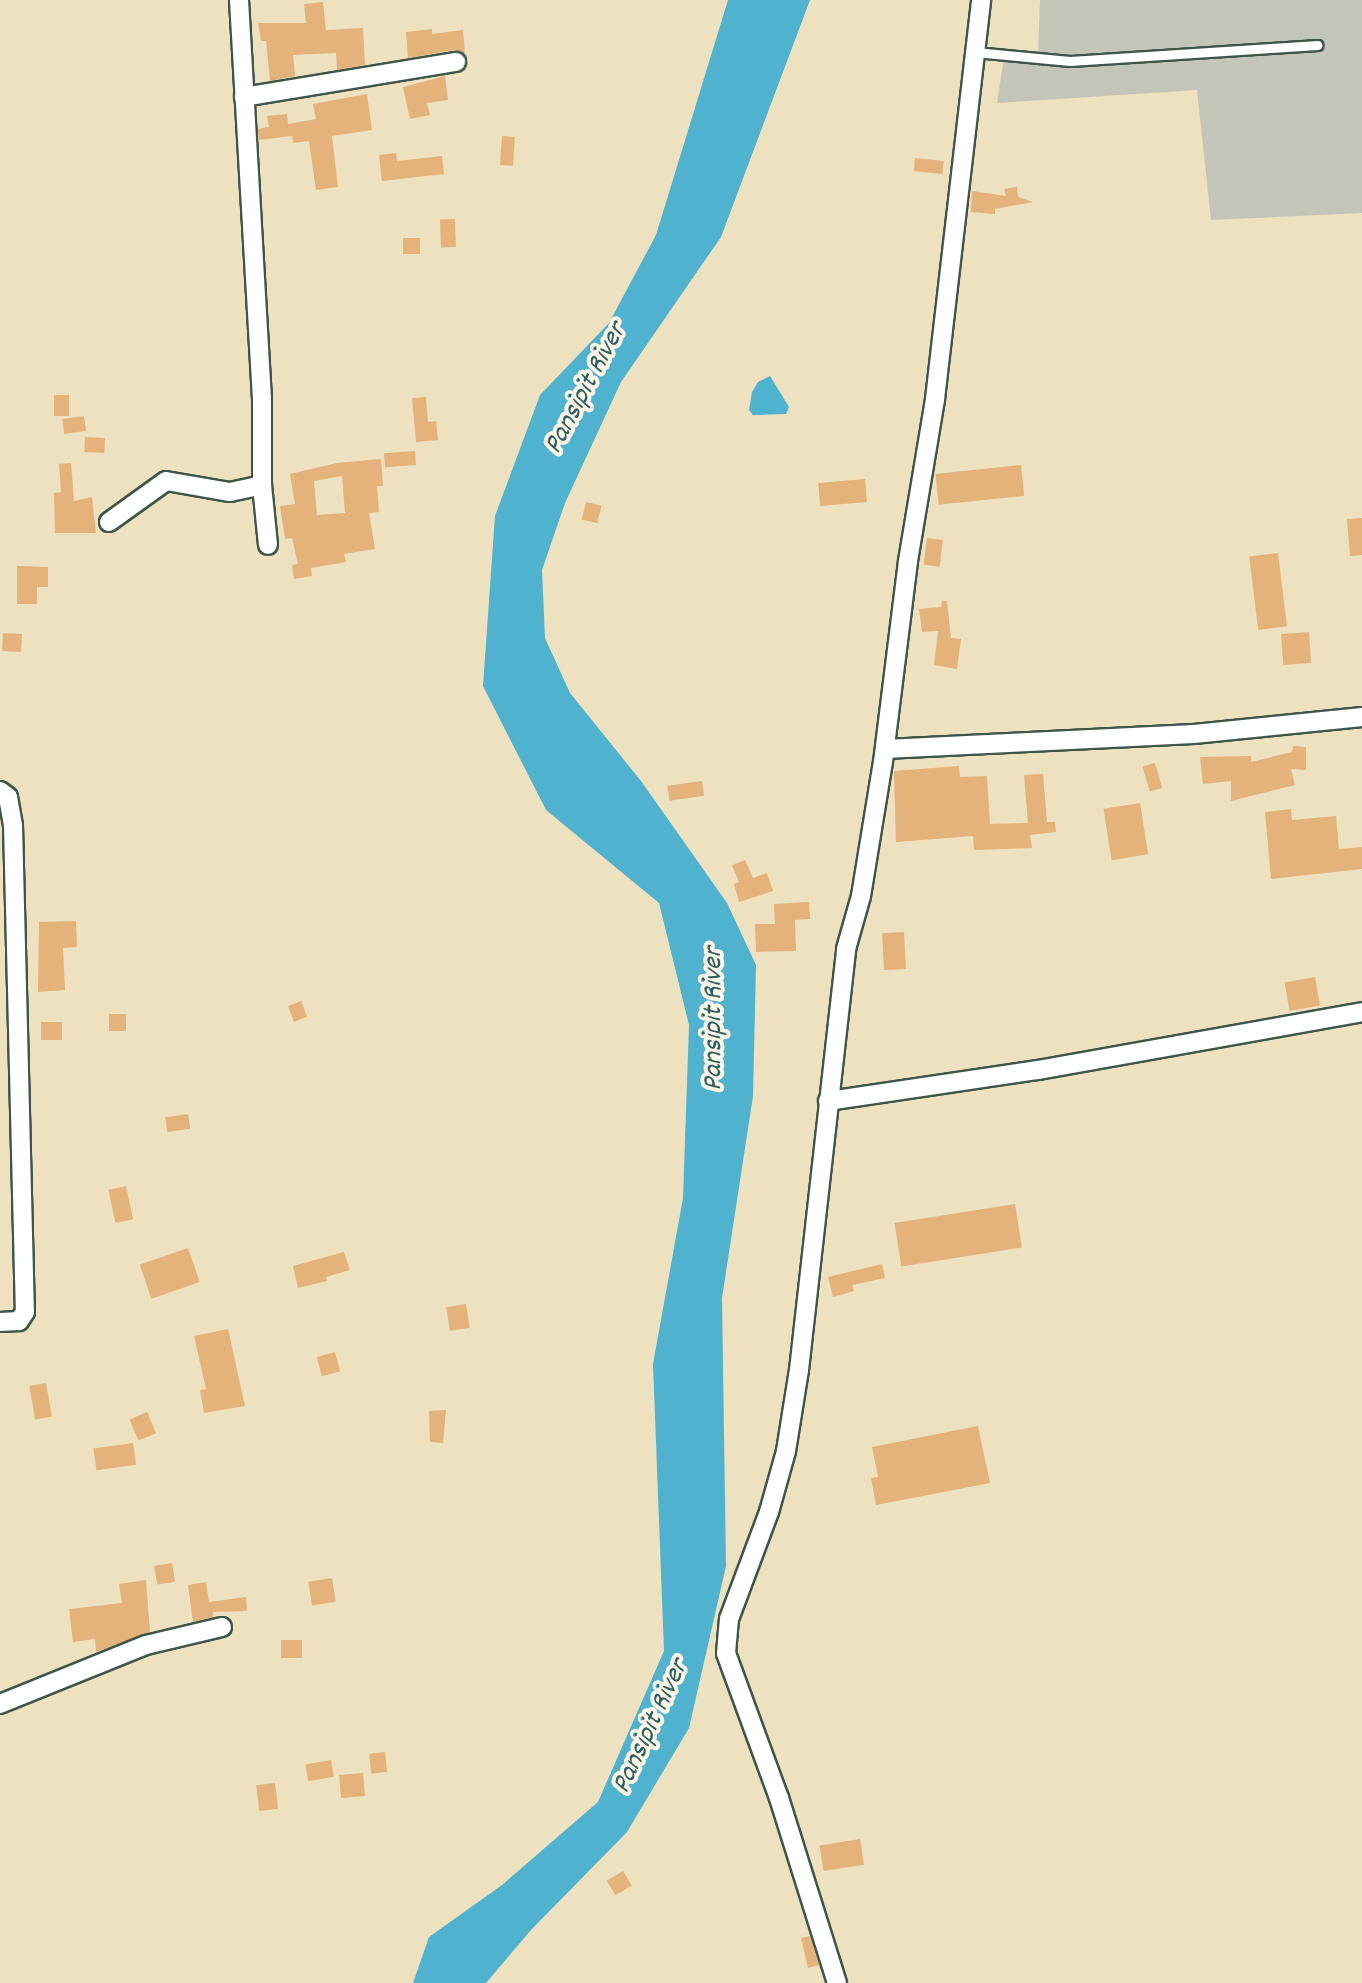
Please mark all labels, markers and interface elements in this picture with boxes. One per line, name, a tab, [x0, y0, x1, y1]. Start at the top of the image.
water label: Pansipit River	[538, 318, 636, 460]
water label: Pansipit River	[698, 947, 732, 1091]
water label: Pansipit River	[606, 1655, 698, 1799]

